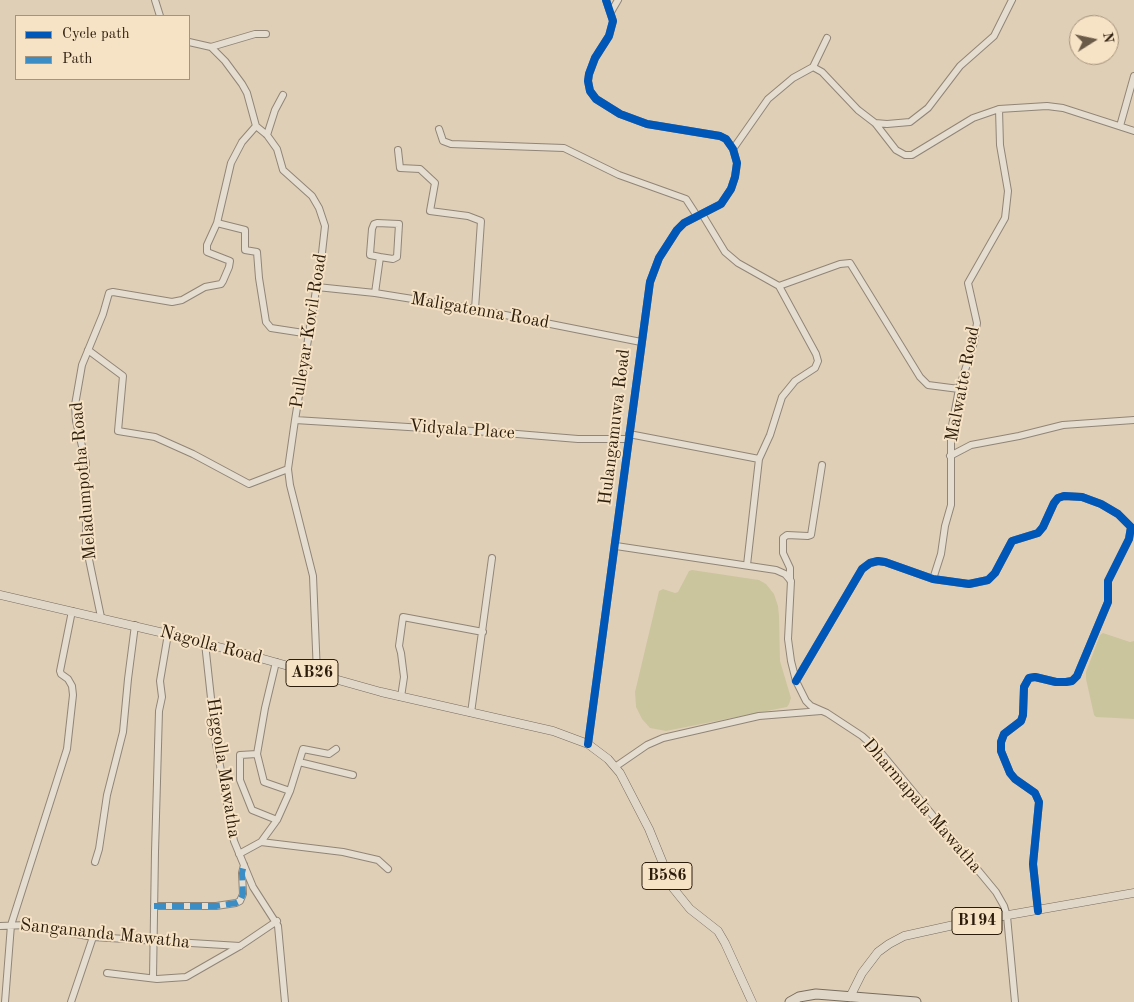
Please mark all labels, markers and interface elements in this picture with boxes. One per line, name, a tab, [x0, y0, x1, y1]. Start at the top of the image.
legend	[15, 15, 190, 80]
north arrow	[1069, 15, 1119, 65]
text: Cycle path	[62, 27, 130, 42]
text: N	[1100, 31, 1116, 44]
text: Path	[62, 52, 92, 67]
street label: Pulleyar Kovil Road	[286, 252, 332, 410]
street label: Maligatenna Road	[409, 288, 551, 334]
street label: Malwatte Road	[941, 324, 985, 444]
street label: Hulangamuwa Road	[595, 348, 635, 506]
street label: Meladumpotha Road	[66, 401, 102, 561]
street label: Vidyala Place	[408, 416, 516, 444]
street label: Nagolla Road	[157, 621, 265, 669]
road number: AB26	[286, 660, 338, 686]
street label: Higgolla Mawatha	[201, 696, 245, 840]
street label: Dharmapala Mawatha	[858, 734, 986, 878]
road number: B586	[642, 862, 692, 889]
road number: B194	[952, 908, 1002, 934]
street label: Sangananda Mawatha	[19, 914, 191, 954]

